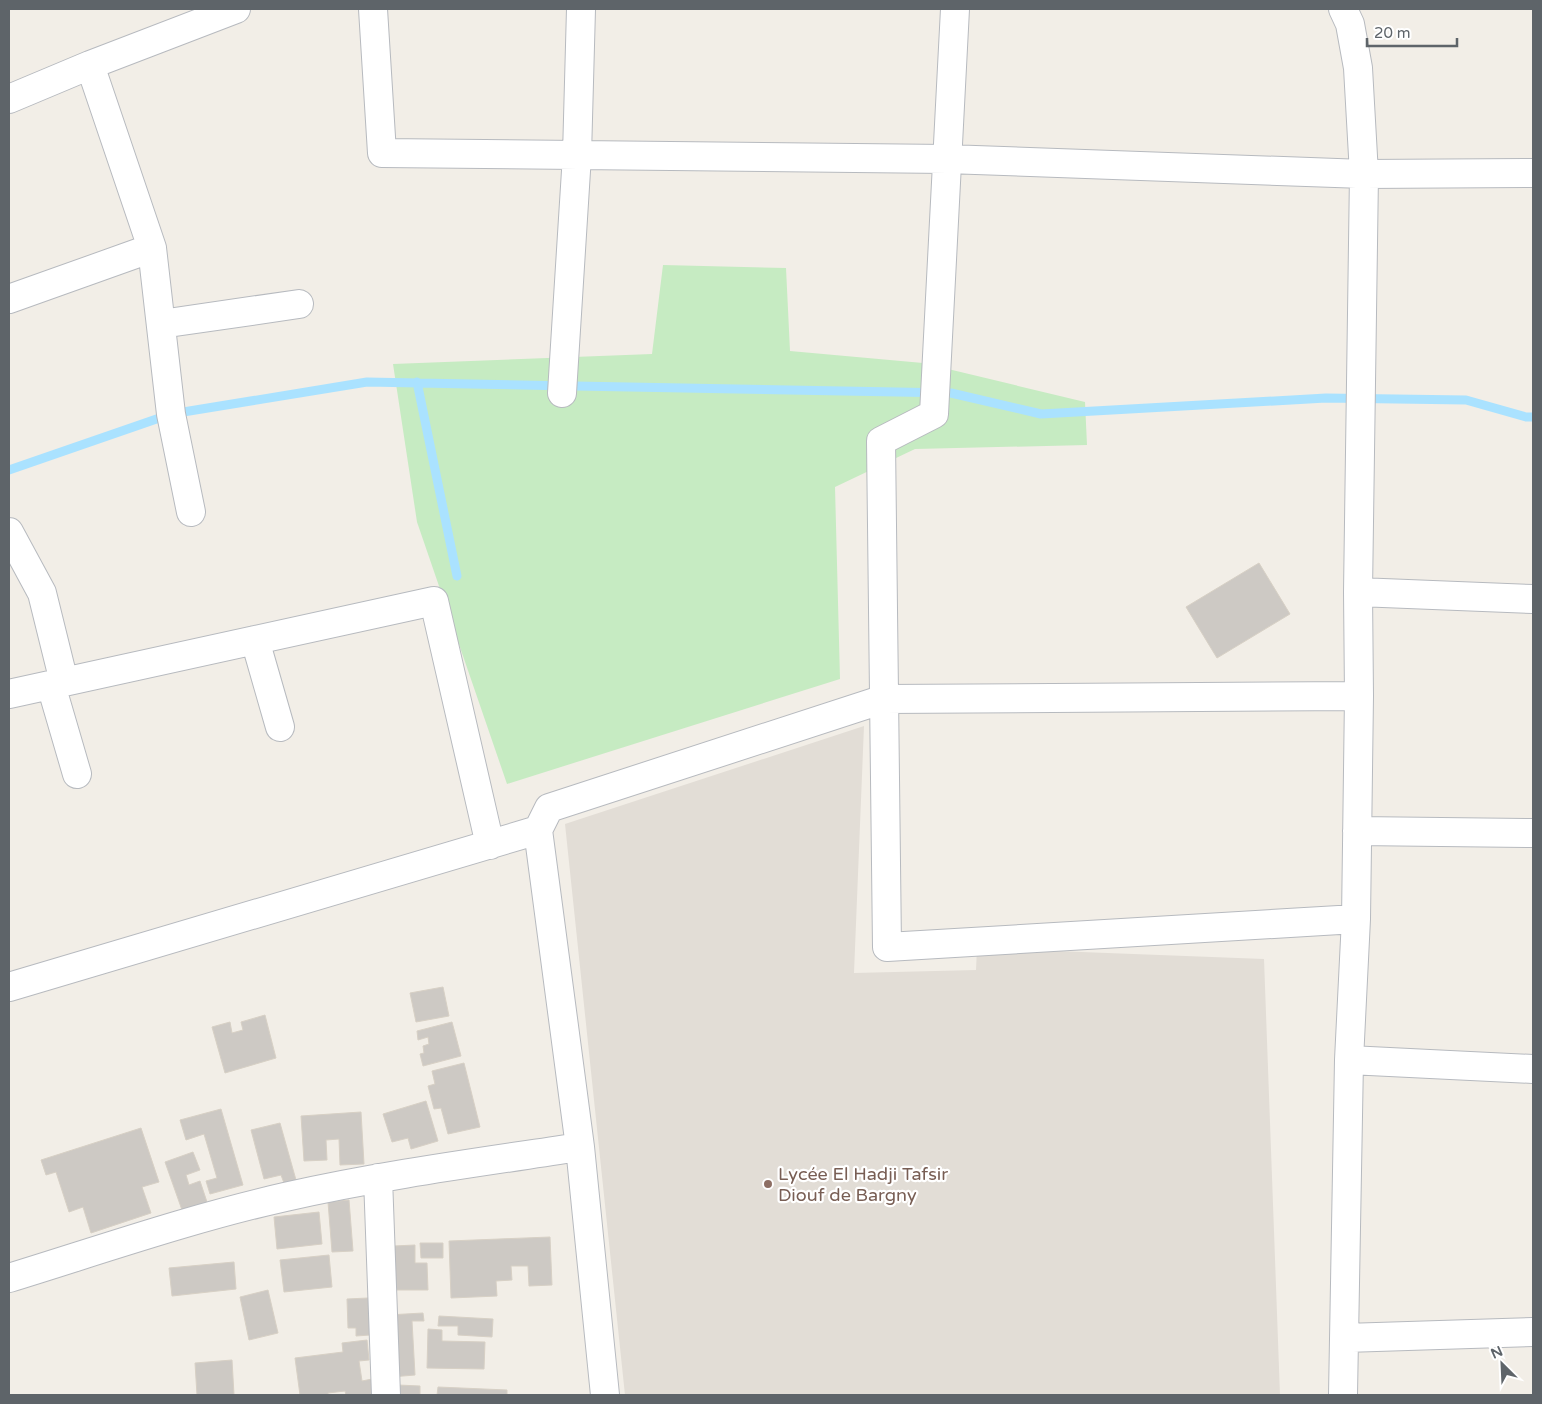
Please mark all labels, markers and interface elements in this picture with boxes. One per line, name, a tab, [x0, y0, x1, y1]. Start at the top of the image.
scale bar	[1367, 15, 1457, 47]
text: 20 m	[1374, 24, 1411, 42]
place label: Lycée El Hadji Tafsir Diouf de Bargny	[778, 1163, 948, 1206]
marker: Lycée El Hadji Tafsir Diouf de Bargny	[762, 1178, 774, 1190]
north arrow	[1477, 1339, 1527, 1389]
text: N	[1488, 1343, 1506, 1363]

